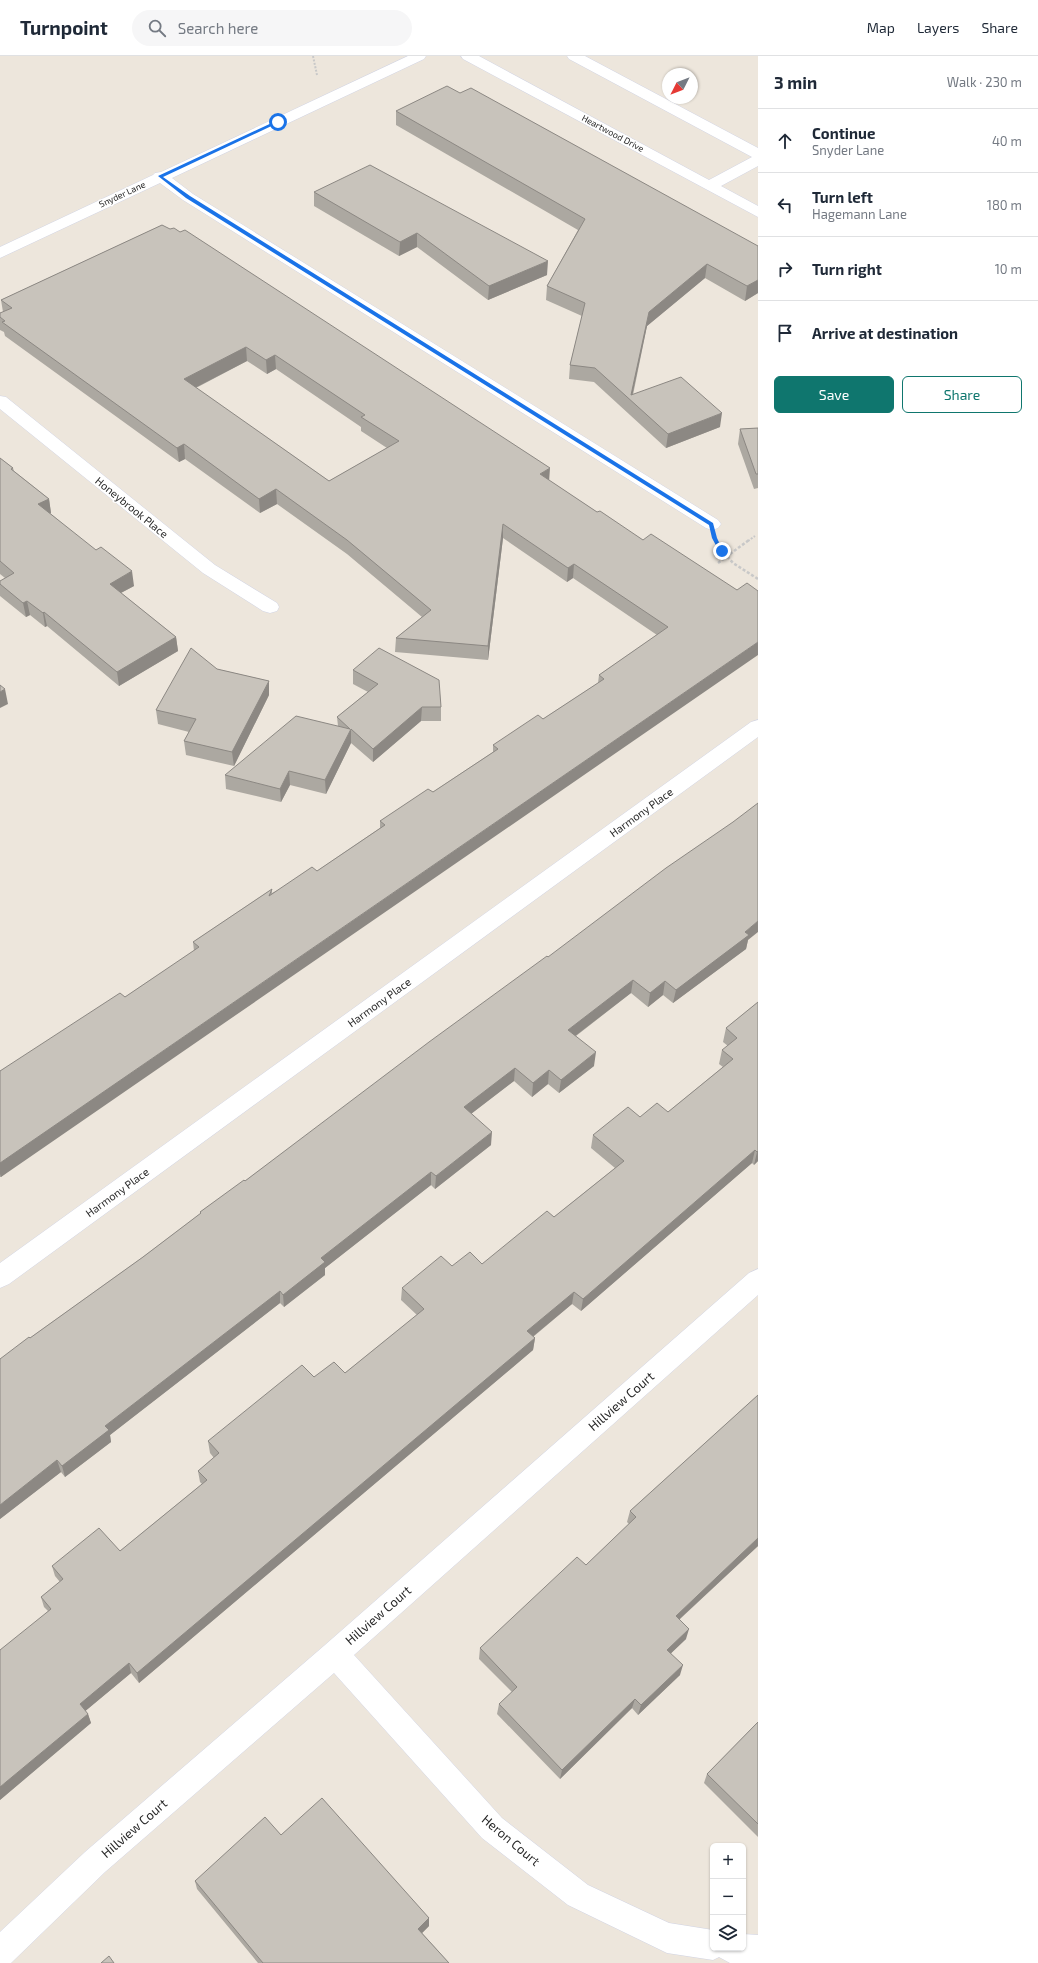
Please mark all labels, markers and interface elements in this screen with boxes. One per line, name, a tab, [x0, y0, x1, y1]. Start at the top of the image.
search box	[132, 10, 412, 46]
text: Turnpoint	[20, 16, 108, 39]
icon: search	[146, 17, 168, 39]
text: Search here	[178, 19, 258, 37]
text: Map	[867, 19, 895, 36]
text: Layers	[917, 19, 959, 36]
text: Share	[981, 19, 1018, 36]
north arrow	[662, 68, 698, 104]
text: 3 min	[774, 72, 817, 92]
text: Walk · 230 m	[947, 74, 1022, 90]
street label: Heartwood Drive	[580, 112, 646, 154]
route start	[269, 113, 287, 131]
text: Continue	[812, 124, 875, 142]
icon: ahead	[774, 130, 796, 152]
text: 40 m	[992, 133, 1022, 149]
text: Snyder Lane	[812, 142, 884, 158]
street label: Snyder Lane	[97, 178, 147, 210]
text: Turn left	[812, 188, 873, 206]
icon: left	[774, 194, 796, 216]
text: 180 m	[987, 197, 1022, 213]
text: Hagemann Lane	[812, 206, 907, 222]
icon: right	[774, 258, 796, 280]
text: Turn right	[812, 260, 882, 278]
text: 10 m	[995, 261, 1022, 277]
icon: arrive	[774, 322, 796, 344]
text: Arrive at destination	[812, 324, 958, 342]
button: Save	[774, 376, 894, 413]
button: Share	[902, 376, 1022, 413]
street label: Honeybrook Place	[93, 474, 171, 540]
route end	[713, 542, 731, 560]
street label: Harmony Place	[607, 785, 675, 839]
street label: Harmony Place	[345, 975, 413, 1029]
street label: Harmony Place	[83, 1165, 151, 1219]
street label: Hillview Court	[585, 1368, 657, 1434]
street label: Hillview Court	[342, 1582, 414, 1648]
street label: Hillview Court	[98, 1795, 170, 1861]
street label: Heron Court	[479, 1811, 543, 1869]
map controls	[710, 1843, 746, 1951]
button: +	[710, 1843, 746, 1879]
button: −	[710, 1879, 746, 1915]
button: layers	[710, 1915, 746, 1951]

